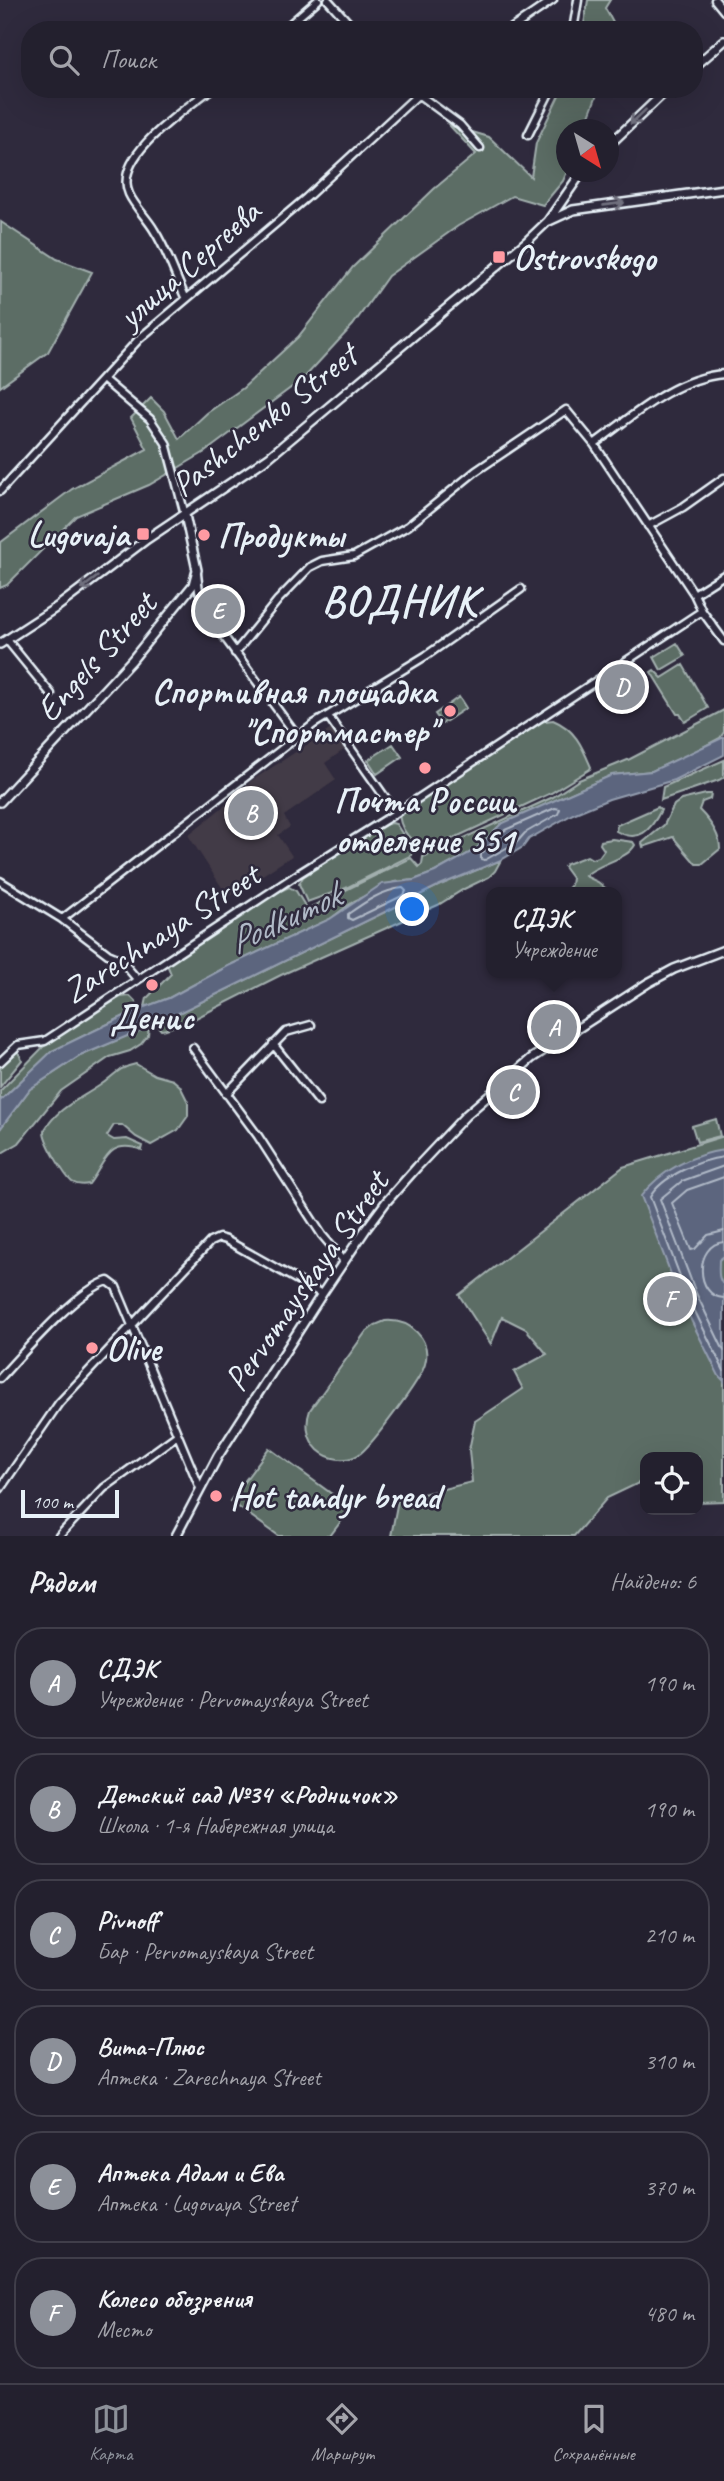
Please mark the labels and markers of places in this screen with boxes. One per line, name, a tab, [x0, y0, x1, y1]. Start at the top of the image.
place label: Ostrovskogo	[513, 235, 658, 280]
marker: Ostrovskogo	[491, 249, 507, 265]
place label: Lugovaja	[28, 512, 132, 557]
place label: Продукты	[218, 513, 347, 558]
marker: Lugovaja	[135, 526, 151, 542]
marker: Продукты	[196, 527, 212, 543]
pin: E	[195, 585, 241, 637]
pin: D	[599, 661, 645, 713]
place label: Спортивная площадка "Спортмастер"	[152, 669, 444, 754]
marker: Спортивная площадка "Спортмастер"	[442, 703, 458, 719]
marker: Почта России отделение 551	[417, 760, 433, 776]
place label: Почта России отделение 551	[334, 778, 518, 863]
pin: B	[228, 787, 274, 839]
marker: Денис	[144, 977, 160, 993]
place label: Денис	[110, 995, 195, 1040]
pin: A	[531, 1001, 577, 1053]
pin: C	[490, 1066, 536, 1118]
pin: F	[647, 1273, 693, 1325]
place label: Olive	[106, 1326, 163, 1371]
marker: Olive	[84, 1340, 100, 1356]
place label: Hot tandyr bread	[230, 1474, 446, 1519]
marker: Hot tandyr bread	[208, 1488, 224, 1504]

